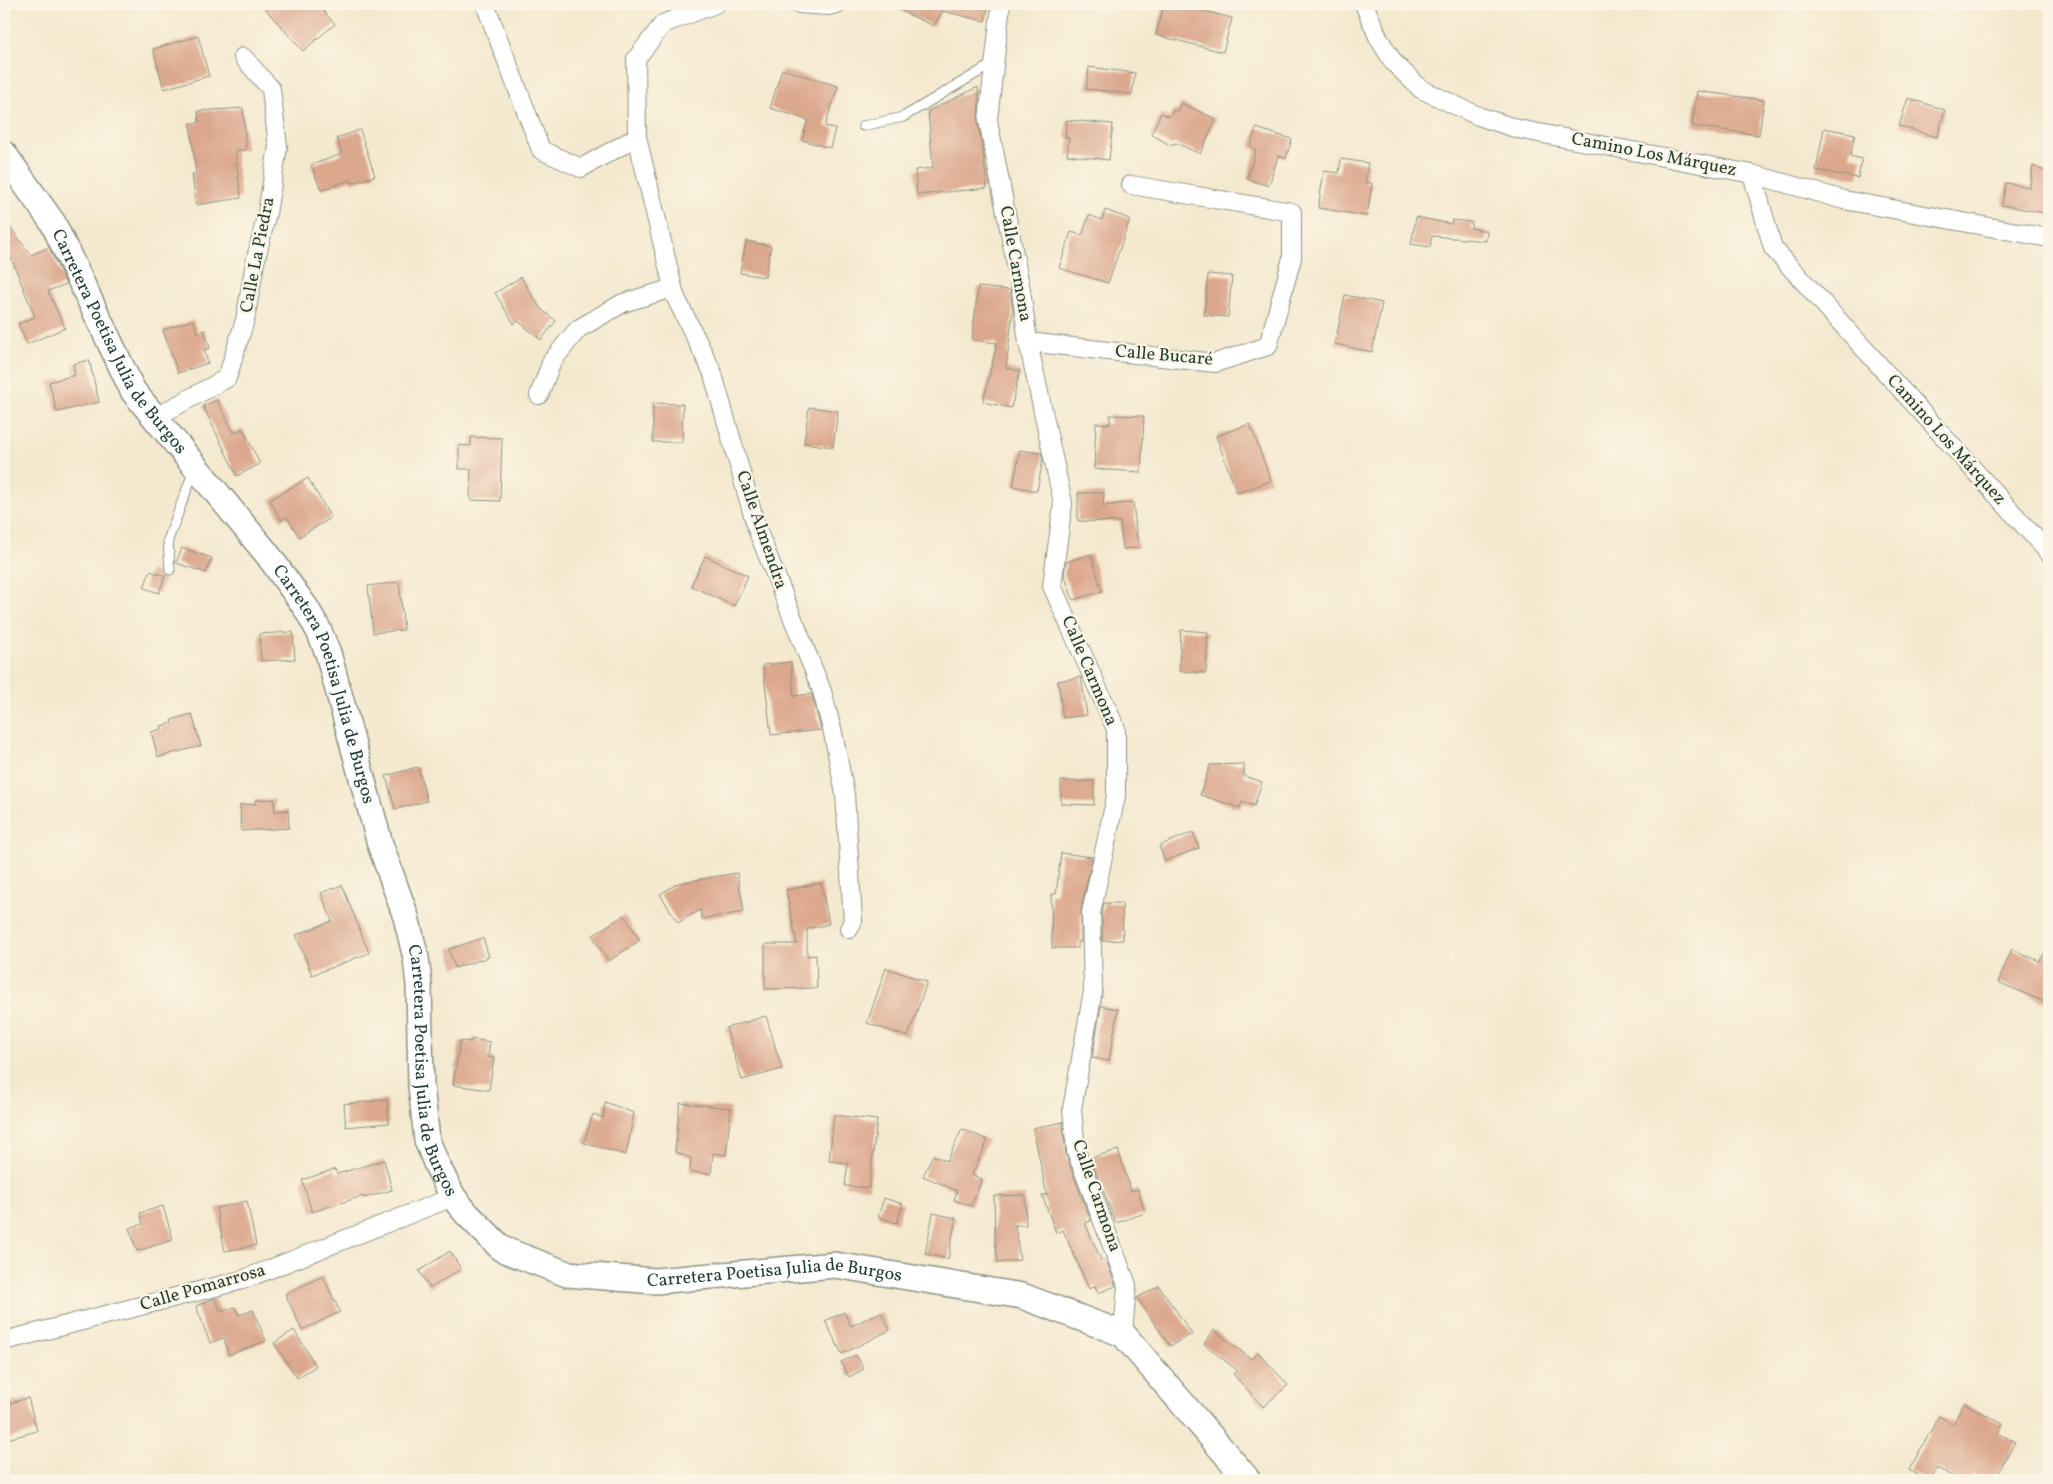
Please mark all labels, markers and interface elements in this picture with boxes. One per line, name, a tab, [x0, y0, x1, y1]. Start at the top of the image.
street label: Camino Los Márquez	[1569, 127, 1739, 183]
street label: Calle La Piedra	[235, 195, 281, 315]
street label: Calle Carmona	[993, 204, 1037, 324]
street label: Carretera Poetisa Julia de Burgos	[45, 225, 193, 460]
street label: Calle Bucaré	[1114, 339, 1214, 373]
street label: Camino Los Márquez	[1881, 369, 2011, 511]
street label: Calle Almendra	[729, 468, 793, 592]
street label: Carretera Poetisa Julia de Burgos	[266, 560, 381, 807]
street label: Calle Carmona	[1055, 612, 1123, 730]
street label: Carretera Poetisa Julia de Burgos	[401, 942, 463, 1201]
street label: Calle Carmona	[1065, 1137, 1127, 1255]
street label: Carretera Poetisa Julia de Burgos	[646, 1253, 904, 1294]
street label: Calle Pomarrosa	[137, 1258, 269, 1318]

